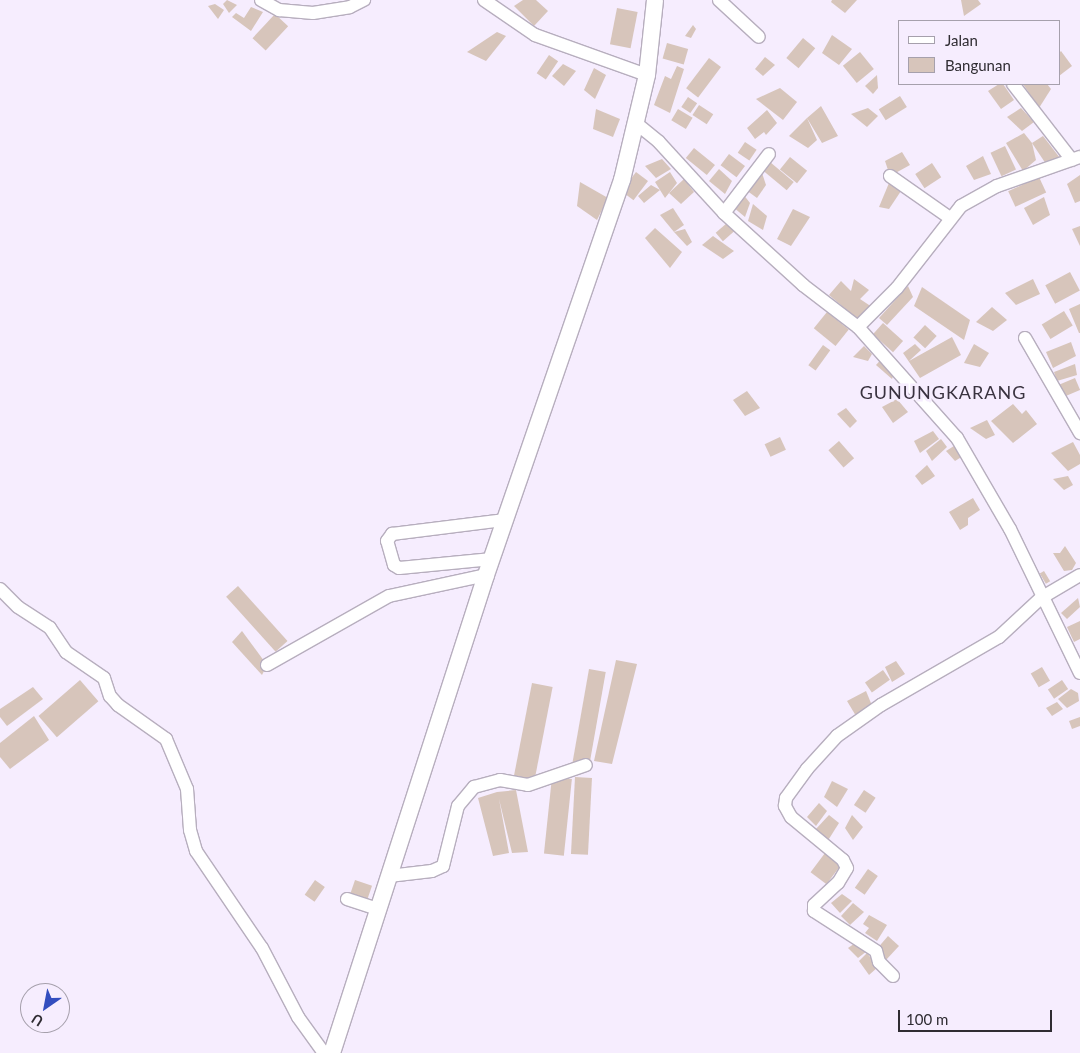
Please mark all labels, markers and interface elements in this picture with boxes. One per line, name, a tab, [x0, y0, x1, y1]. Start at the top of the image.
legend	[898, 20, 1060, 85]
text: Jalan	[945, 31, 978, 49]
text: Bangunan	[945, 56, 1011, 74]
district label: GUNUNGKARANG	[858, 381, 1028, 403]
north arrow	[20, 983, 70, 1033]
scale bar	[900, 1000, 1054, 1032]
text: U	[28, 1010, 46, 1030]
text: 100 m	[906, 1010, 948, 1028]

